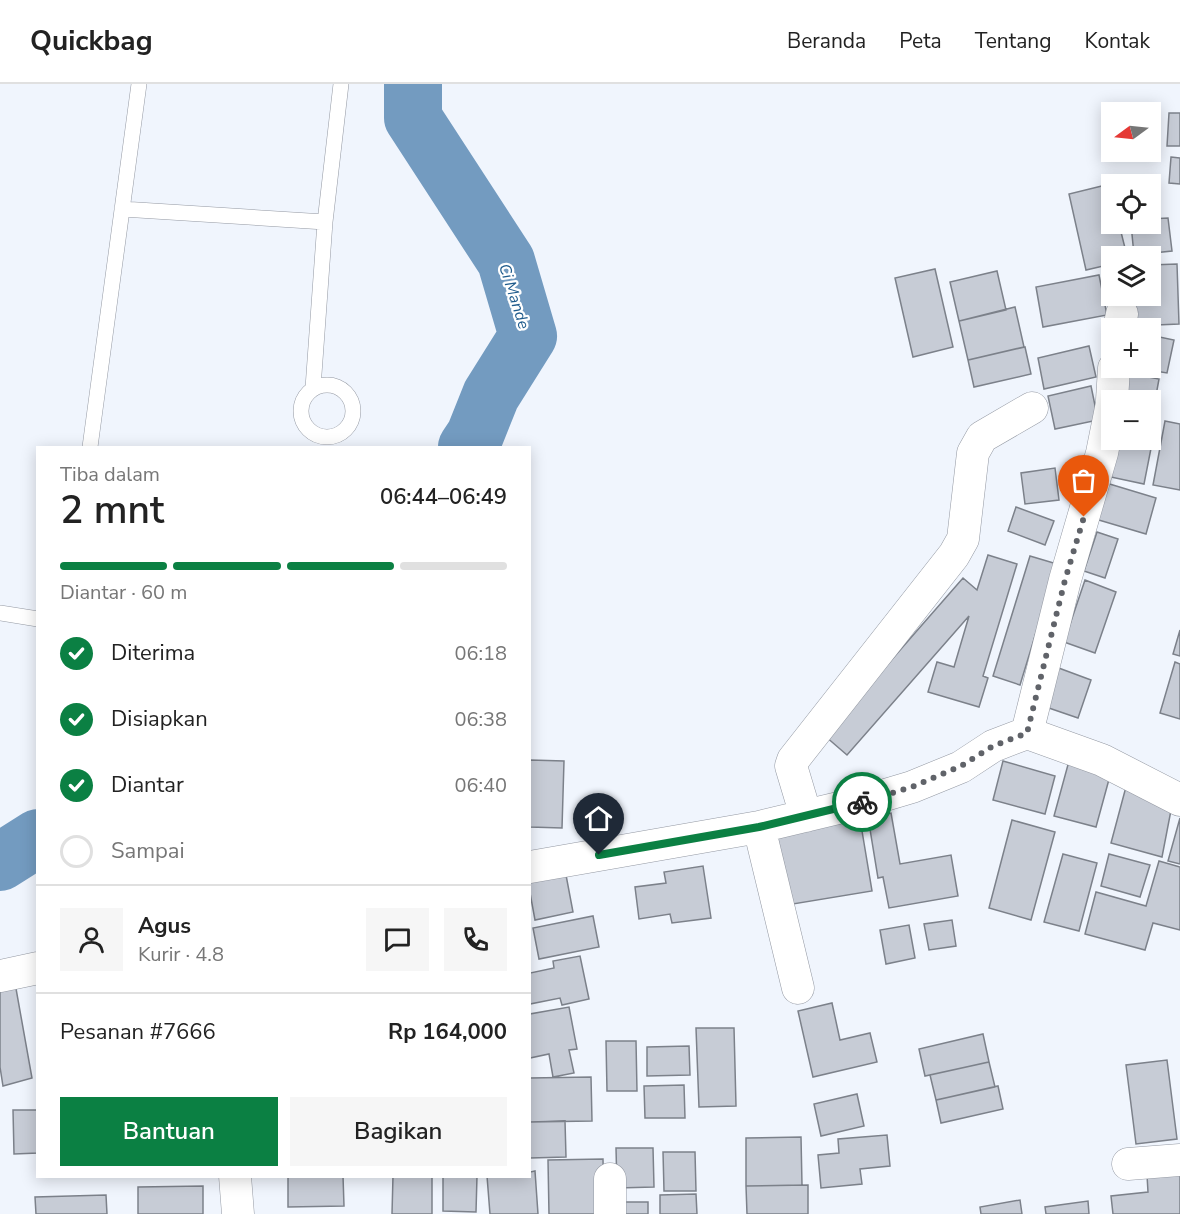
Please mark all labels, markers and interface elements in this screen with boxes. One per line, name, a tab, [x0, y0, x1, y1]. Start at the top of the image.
text: Quickbag	[30, 22, 153, 60]
text: Beranda	[787, 27, 866, 55]
text: Peta	[899, 27, 942, 55]
text: Tentang	[975, 27, 1052, 55]
text: Kontak	[1085, 27, 1150, 55]
north arrow	[1101, 102, 1161, 162]
map controls	[1101, 102, 1161, 450]
button: locate	[1101, 174, 1161, 234]
button: layers	[1101, 246, 1161, 306]
water label: Ci Mande	[493, 261, 535, 332]
button: +	[1101, 318, 1161, 378]
button: −	[1101, 390, 1161, 450]
pin	[1058, 455, 1109, 517]
text: Tiba dalam	[60, 461, 160, 488]
icon: bag	[1067, 464, 1100, 497]
text: 06:44–06:49	[380, 482, 507, 512]
text: 2 mnt	[60, 484, 164, 537]
text: Diantar · 60 m	[60, 579, 187, 606]
icon: check	[60, 637, 93, 670]
text: Diterima	[111, 638, 195, 668]
text: 06:18	[454, 640, 507, 667]
icon: check	[60, 703, 93, 736]
text: Disiapkan	[111, 704, 208, 734]
text: 06:38	[454, 706, 507, 733]
icon: check	[60, 769, 93, 802]
text: Diantar	[111, 770, 184, 800]
text: 06:40	[454, 772, 507, 799]
courier	[832, 772, 892, 832]
icon: bike	[846, 786, 879, 819]
pin	[573, 793, 624, 855]
icon: home	[582, 802, 615, 835]
text: Sampai	[111, 836, 185, 866]
button: person	[60, 908, 123, 971]
button: chat	[366, 908, 429, 971]
button: phone	[444, 908, 507, 971]
text: Agus	[138, 911, 191, 941]
text: Kurir · 4.8	[138, 941, 224, 968]
text: Pesanan #7666	[60, 1017, 216, 1047]
text: Rp 164,000	[388, 1017, 507, 1047]
button: Bantuan	[60, 1097, 278, 1166]
button: Bagikan	[290, 1097, 507, 1166]

